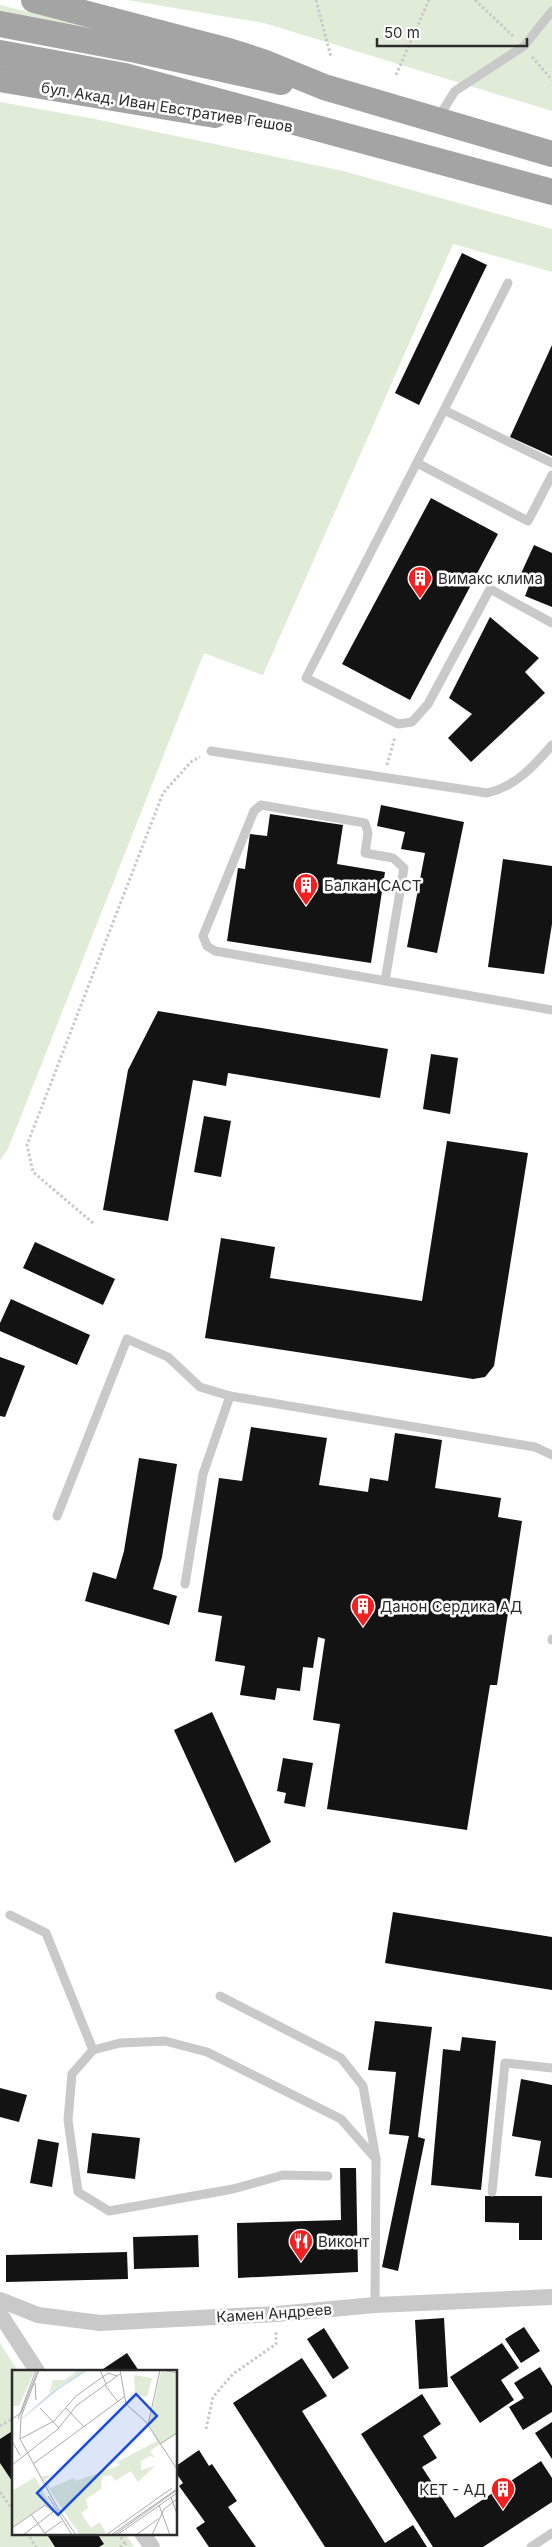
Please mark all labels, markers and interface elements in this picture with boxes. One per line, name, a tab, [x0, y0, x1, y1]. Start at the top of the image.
scale bar	[377, 15, 527, 47]
text: 50 m	[384, 23, 420, 42]
street label: бул. Акад. Иван Евстратиев Гешов	[40, 78, 294, 136]
building icon: Вимакс клима	[407, 565, 433, 599]
place label: Вимакс клима	[438, 569, 543, 588]
building icon: Балкан САСТ	[293, 872, 319, 906]
place label: Балкан САСТ	[324, 876, 422, 895]
building icon: Данон Сердика АД	[350, 1593, 376, 1627]
place label: Данон Сердика АД	[380, 1597, 522, 1616]
restaurant icon: Виконт	[288, 2228, 314, 2262]
place label: Виконт	[318, 2232, 369, 2251]
street label: Камен Андреев	[216, 2299, 332, 2327]
inset map	[12, 2370, 178, 2534]
building icon: КЕТ - АД	[490, 2476, 516, 2510]
place label: КЕТ - АД	[419, 2480, 486, 2499]

